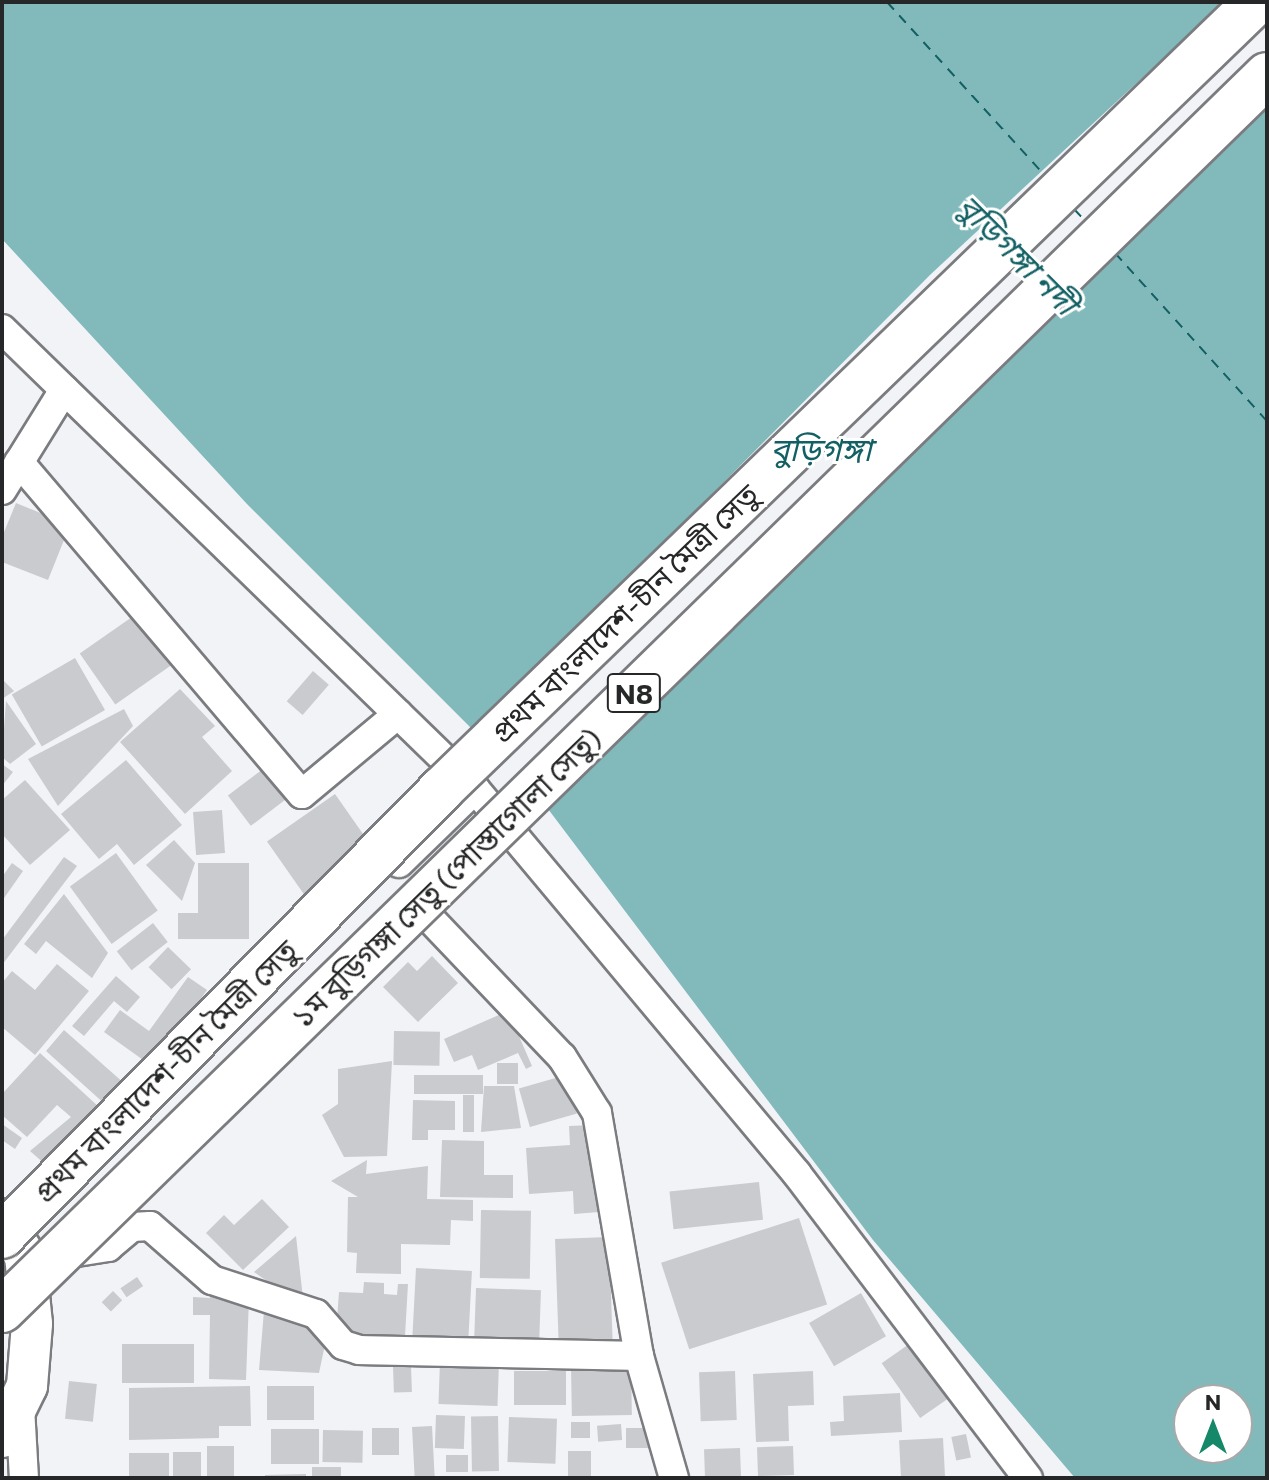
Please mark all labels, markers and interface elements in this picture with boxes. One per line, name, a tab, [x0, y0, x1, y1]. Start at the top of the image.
water label: বুড়িগঙ্গা নদী	[950, 186, 1086, 322]
water label: বুড়িগঙ্গা	[770, 429, 872, 467]
street label: প্রথম বাংলাদেশ-চীন মৈত্রী সেতু	[483, 476, 765, 750]
road number: N8	[606, 669, 662, 717]
street label: ১ম বুড়িগঙ্গা সেতু (পোস্তাগোলা সেতু)	[284, 719, 608, 1035]
street label: প্রথম বাংলাদেশ-চীন মৈত্রী সেতু	[26, 932, 304, 1210]
north arrow	[1173, 1384, 1253, 1464]
text: N	[1205, 1388, 1221, 1415]

